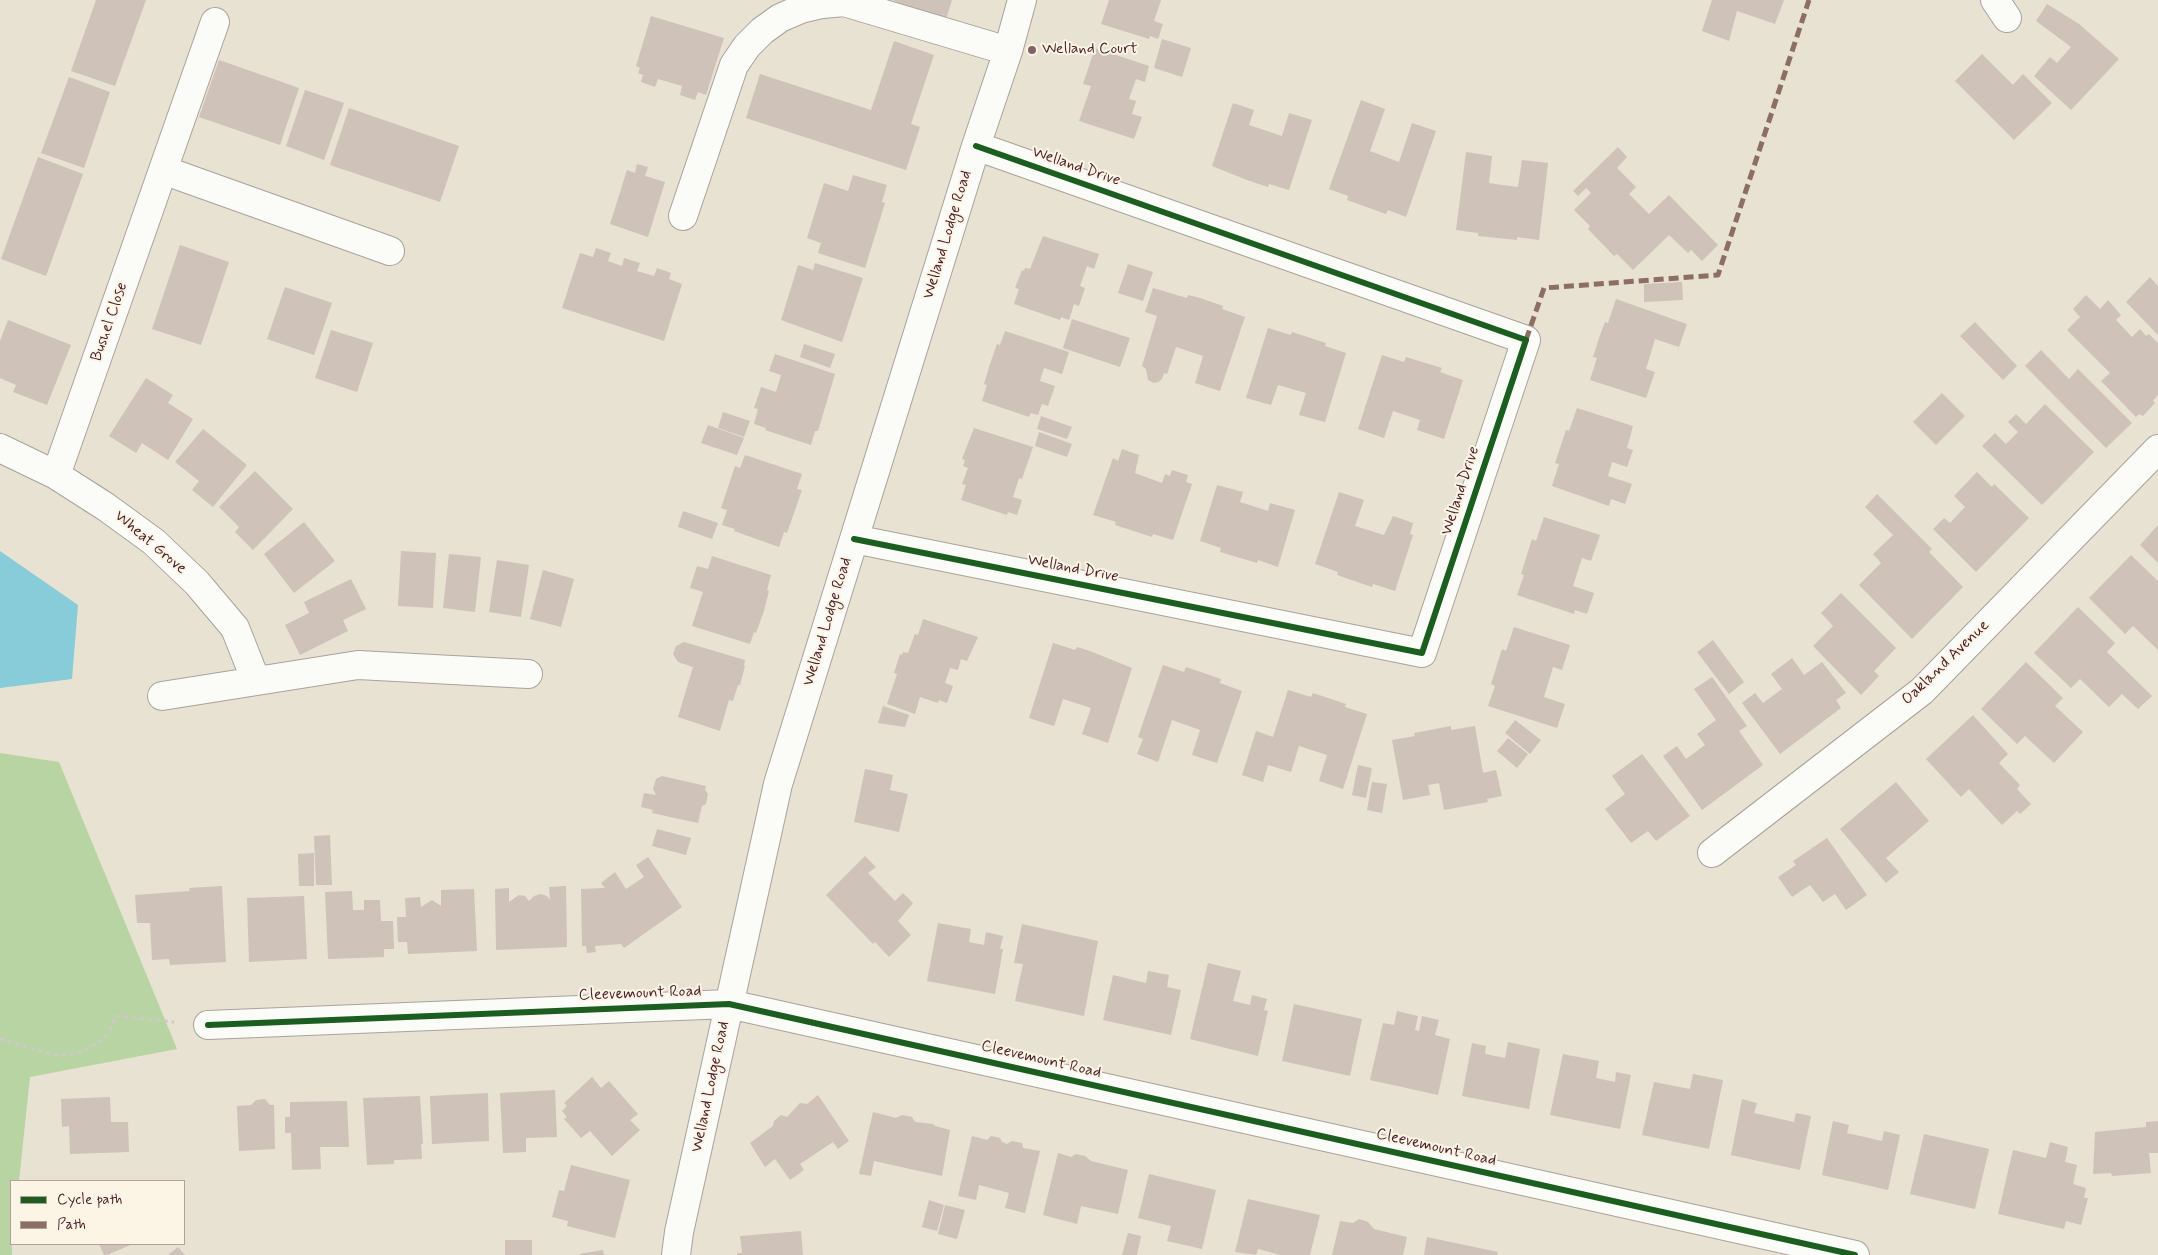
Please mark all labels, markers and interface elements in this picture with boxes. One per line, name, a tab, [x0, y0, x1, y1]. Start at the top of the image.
place label: Welland Court	[1042, 40, 1137, 60]
marker: Welland Court	[1026, 44, 1038, 56]
street label: Welland Drive	[1029, 143, 1123, 191]
street label: Welland Lodge Road	[919, 168, 977, 302]
street label: Bushel Close	[87, 280, 133, 364]
street label: Welland Drive	[1438, 444, 1484, 538]
street label: Wheat Grove	[110, 507, 190, 579]
street label: Welland Drive	[1026, 551, 1120, 587]
street label: Welland Lodge Road	[799, 555, 857, 689]
street label: Oakland Avenue	[1898, 616, 1994, 710]
street label: Cleevemount Road	[578, 982, 702, 1006]
street label: Welland Lodge Road	[688, 1020, 734, 1154]
street label: Cleevemount Road	[979, 1037, 1103, 1083]
street label: Cleevemount Road	[1374, 1125, 1498, 1171]
legend	[10, 1180, 185, 1245]
text: Cycle path	[57, 1190, 122, 1210]
text: Path	[57, 1215, 86, 1235]

